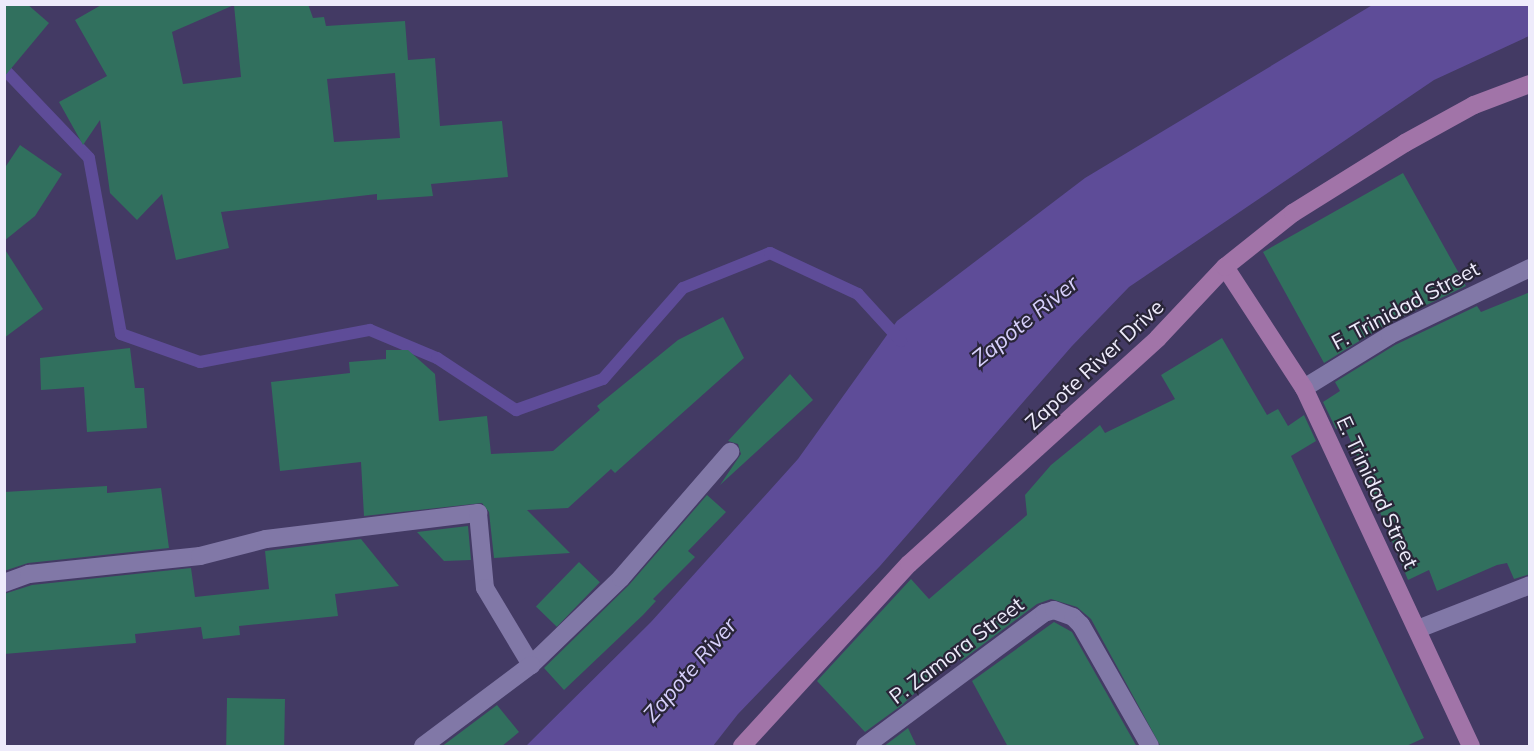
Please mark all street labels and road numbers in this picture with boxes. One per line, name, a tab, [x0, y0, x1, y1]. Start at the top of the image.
street label: F. Trinidad Street	[1327, 255, 1483, 355]
street label: Zapote River Drive	[1020, 294, 1168, 434]
street label: E. Trinidad Street	[1332, 412, 1424, 572]
street label: P. Zamora Street	[884, 591, 1028, 709]

